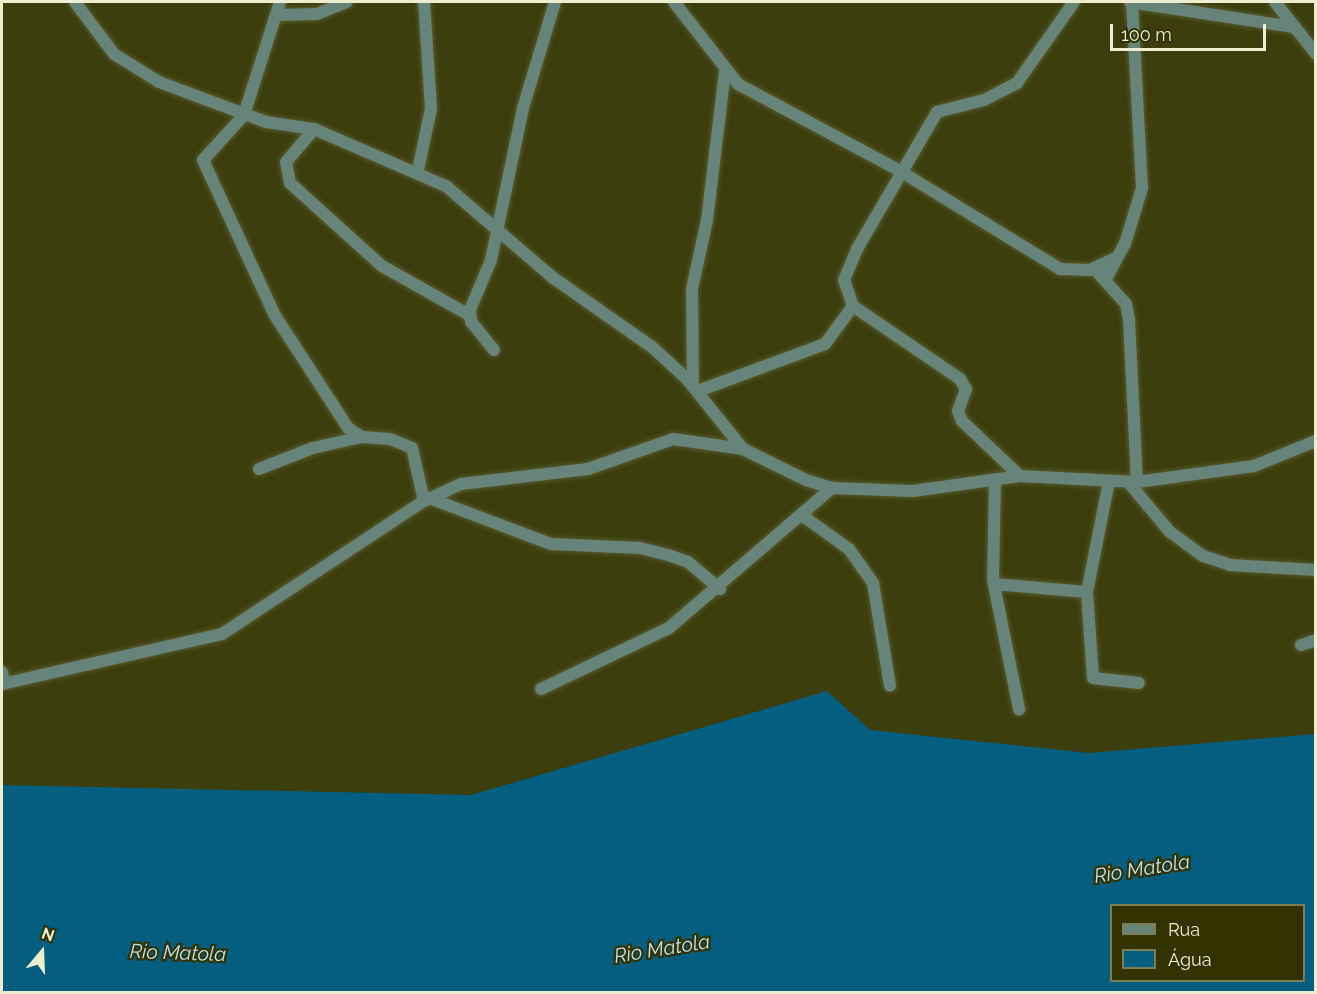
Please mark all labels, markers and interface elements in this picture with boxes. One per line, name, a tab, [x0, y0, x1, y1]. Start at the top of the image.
scale bar	[1113, 12, 1269, 50]
text: 100 m	[1121, 24, 1172, 45]
water label: Rio Matola	[1092, 850, 1192, 888]
legend	[1110, 904, 1305, 982]
text: Rua	[1168, 919, 1200, 940]
north arrow	[12, 922, 72, 982]
text: N	[39, 924, 57, 945]
water label: Rio Matola	[612, 930, 712, 968]
water label: Rio Matola	[129, 939, 227, 967]
text: Água	[1168, 949, 1212, 970]

